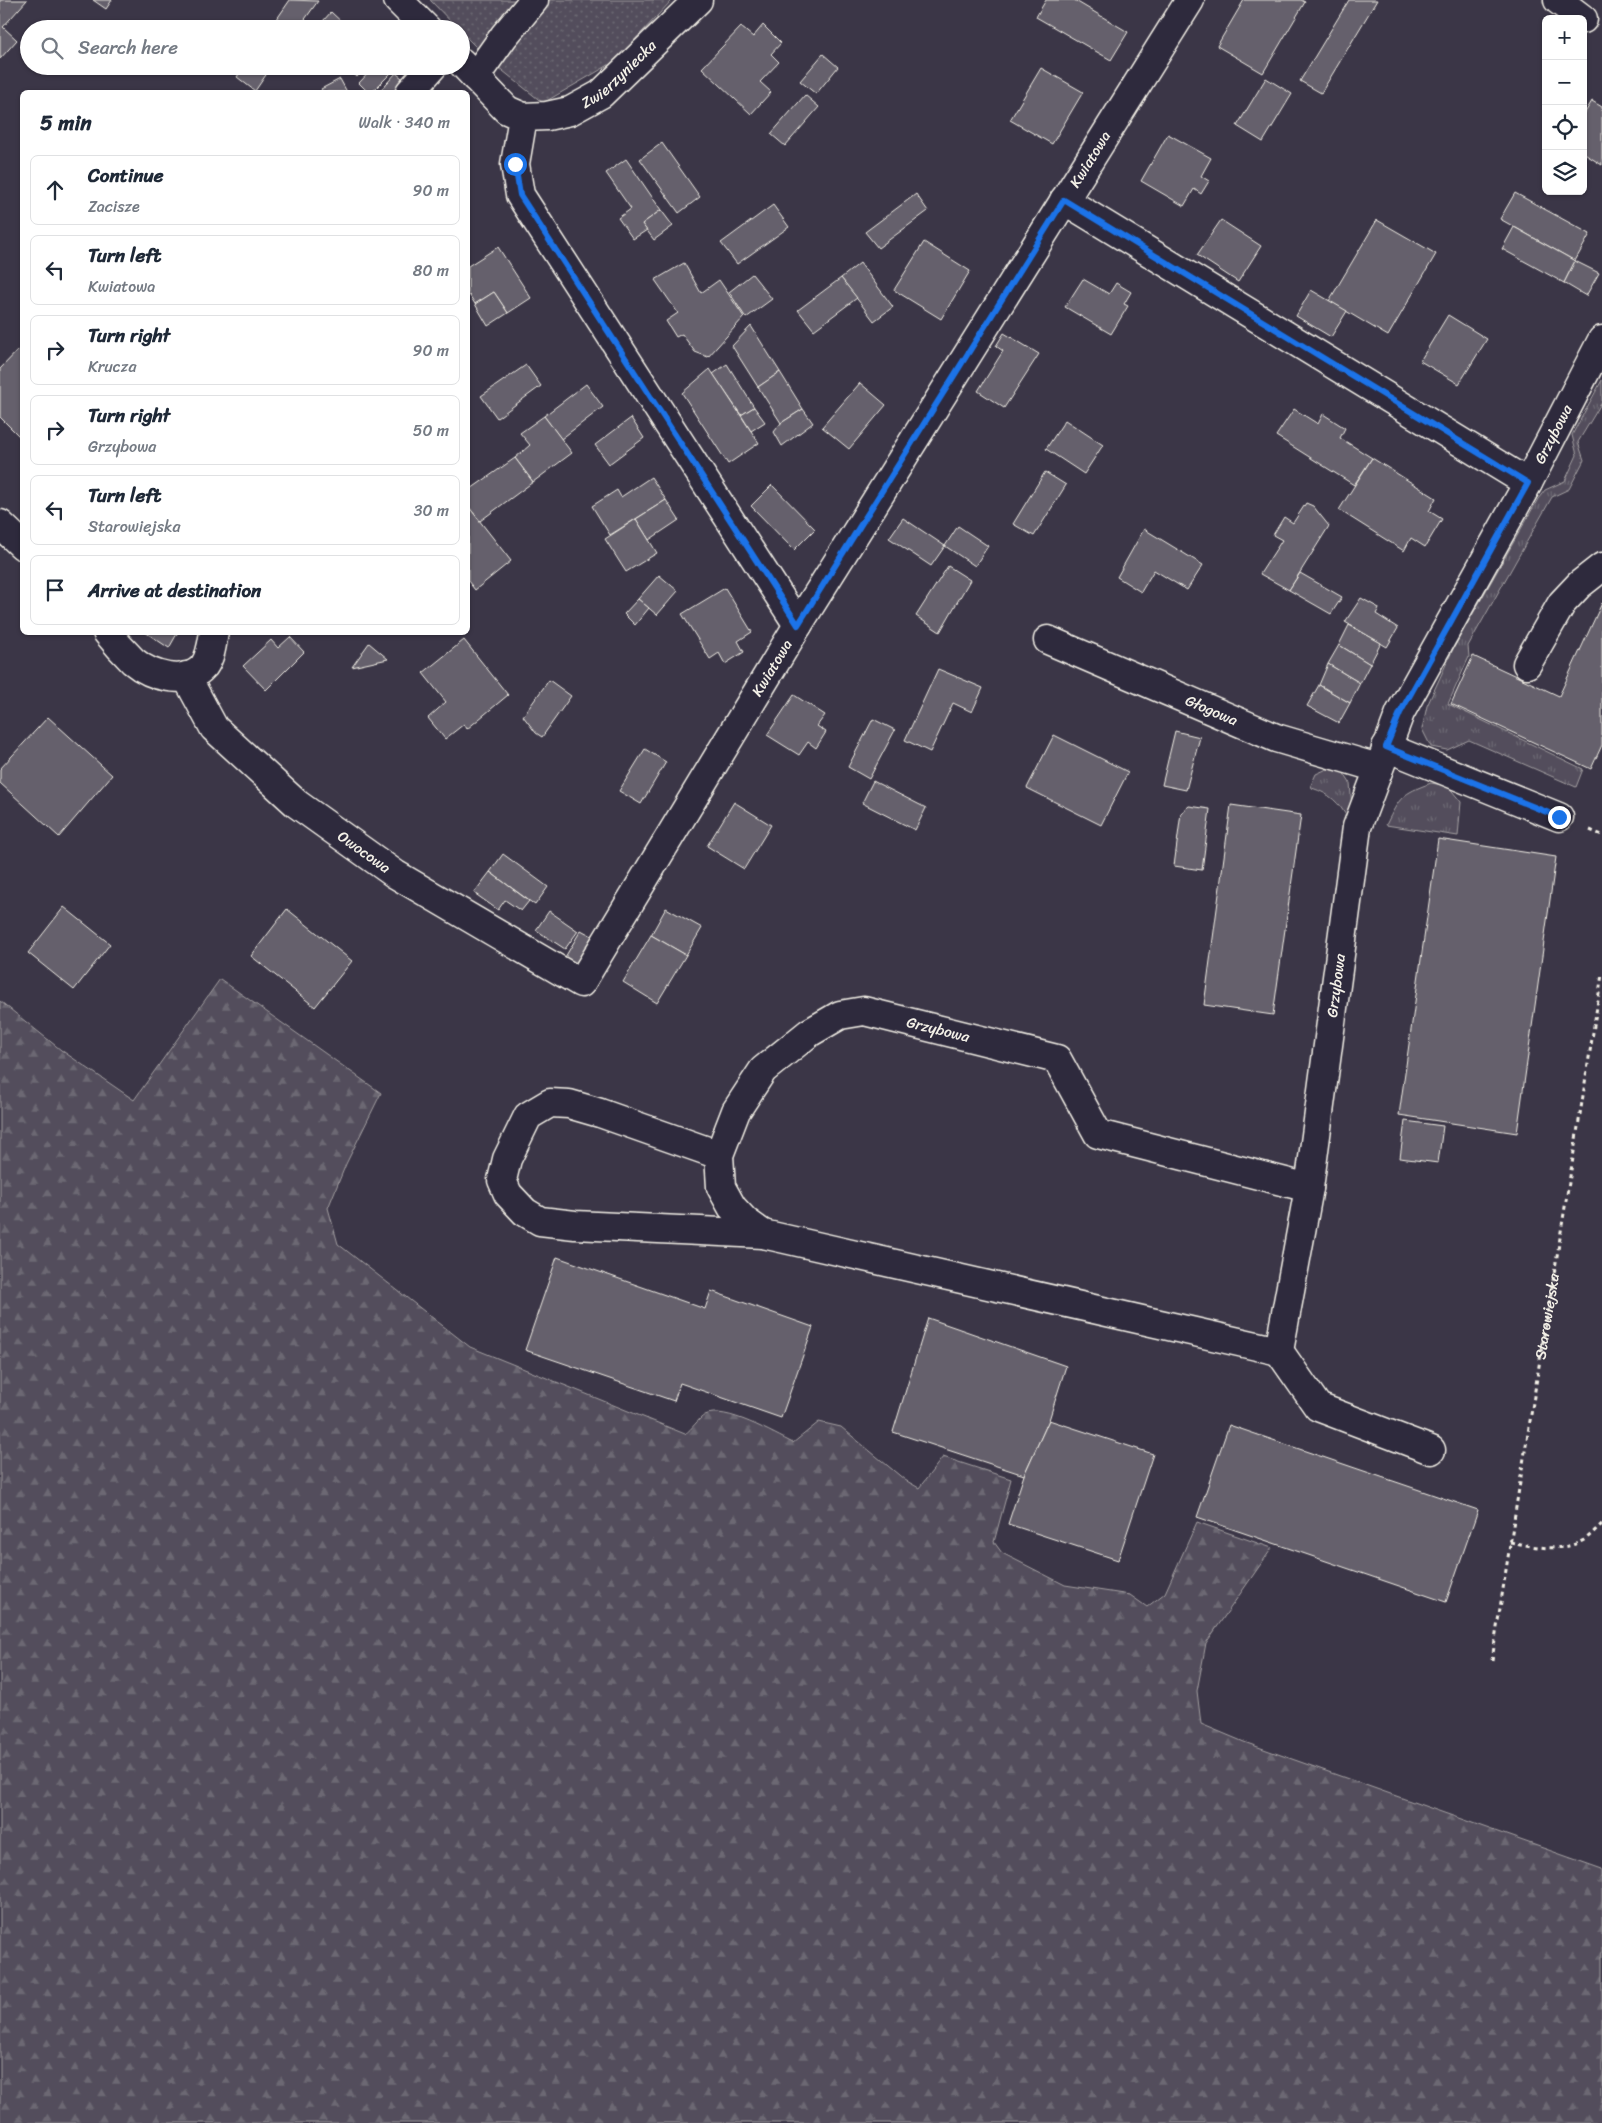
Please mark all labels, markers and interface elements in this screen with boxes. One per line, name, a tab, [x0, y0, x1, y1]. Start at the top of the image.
map controls	[1542, 15, 1587, 195]
button: +	[1542, 15, 1587, 60]
search box	[20, 20, 470, 75]
text: Search here	[78, 31, 178, 64]
street label: Zwierzyniecka	[576, 33, 663, 116]
icon: search	[38, 34, 66, 62]
button: −	[1542, 60, 1587, 105]
text: 5 min	[40, 104, 92, 142]
button: locate	[1542, 105, 1587, 150]
text: Walk · 340 m	[359, 108, 450, 137]
street label: Kwiatowa	[1062, 125, 1118, 193]
button: layers	[1542, 150, 1587, 195]
route start	[504, 153, 527, 176]
text: Continue	[88, 159, 164, 192]
icon: ahead	[41, 176, 69, 204]
text: 90 m	[413, 176, 449, 205]
text: Zacisze	[88, 192, 140, 221]
text: Turn left	[88, 239, 161, 272]
icon: left	[41, 256, 69, 284]
text: 80 m	[413, 256, 449, 285]
text: Kwiatowa	[88, 272, 155, 301]
text: Turn right	[88, 319, 170, 352]
icon: right	[41, 336, 69, 364]
text: 90 m	[413, 336, 449, 365]
text: Krucza	[88, 352, 136, 381]
text: Turn right	[88, 399, 170, 432]
street label: Grzybowa	[1527, 399, 1580, 469]
icon: right	[41, 416, 69, 444]
text: 50 m	[413, 416, 449, 445]
text: Grzybowa	[88, 432, 156, 461]
text: Turn left	[88, 479, 161, 512]
icon: left	[41, 496, 69, 524]
text: 30 m	[414, 496, 449, 525]
text: Starowiejska	[88, 512, 181, 541]
text: Arrive at destination	[88, 574, 261, 607]
icon: arrive	[41, 576, 69, 604]
street label: Kwiatowa	[744, 634, 800, 702]
street label: Głogowa	[1181, 687, 1242, 733]
route end	[1548, 806, 1571, 829]
street label: Owocowa	[332, 824, 397, 880]
street label: Grzybowa	[1319, 952, 1353, 1019]
street label: Grzybowa	[904, 1009, 973, 1050]
street label: Starowiejska	[1527, 1271, 1567, 1361]

